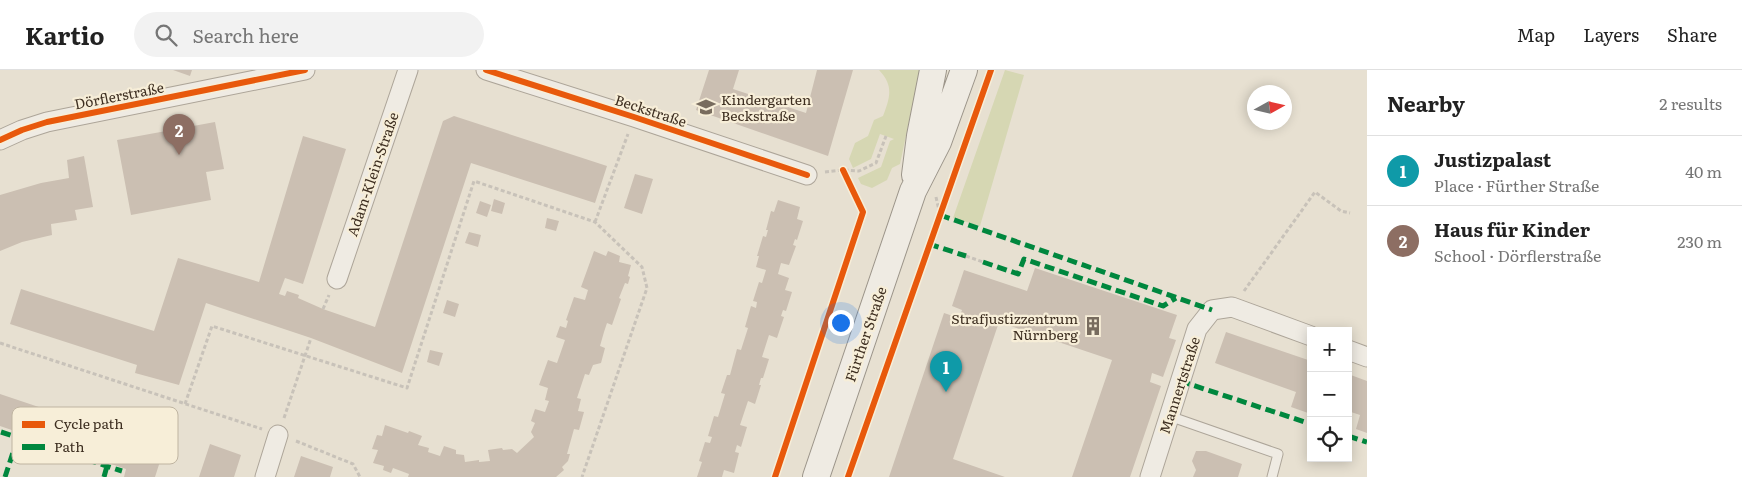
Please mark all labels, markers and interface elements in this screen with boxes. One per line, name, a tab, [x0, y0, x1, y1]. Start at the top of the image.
search box	[134, 12, 484, 57]
text: Kartio	[25, 17, 104, 52]
icon: search	[152, 21, 180, 49]
text: Search here	[192, 21, 299, 49]
text: Map	[1517, 21, 1555, 48]
text: Layers	[1583, 21, 1639, 48]
text: Share	[1667, 21, 1717, 48]
street label: Dörflerstraße	[73, 77, 165, 113]
north arrow	[1247, 85, 1292, 130]
text: Nearby	[1387, 87, 1465, 118]
street label: Beckstraße	[613, 89, 689, 131]
place label: Kindergarten Beckstraße	[721, 89, 811, 125]
text: 2 results	[1659, 91, 1722, 115]
school or university icon: Kindergarten Beckstraße	[695, 96, 717, 118]
street label: Adam-Klein-Straße	[341, 109, 403, 239]
pin: 2	[163, 114, 195, 155]
text: Justizpalast	[1434, 145, 1551, 173]
text: 1	[1400, 159, 1406, 183]
text: 40 m	[1685, 159, 1722, 183]
text: Place · Fürther Straße	[1434, 173, 1599, 197]
text: Haus für Kinder	[1434, 215, 1590, 243]
text: 2	[1399, 229, 1407, 253]
text: 230 m	[1677, 229, 1722, 253]
text: School · Dörflerstraße	[1434, 243, 1601, 267]
street label: Fürther Straße	[839, 284, 891, 384]
place label: Strafjustizzentrum Nürnberg	[951, 308, 1078, 344]
your location	[828, 310, 854, 336]
building icon: Strafjustizzentrum Nürnberg	[1082, 315, 1104, 337]
map controls	[1307, 327, 1352, 462]
button: +	[1307, 327, 1352, 372]
street label: Mannertstraße	[1154, 334, 1204, 436]
pin: 1	[930, 351, 962, 392]
button: −	[1307, 372, 1352, 417]
legend	[12, 407, 178, 464]
text: Cycle path	[54, 413, 123, 433]
button: locate	[1307, 417, 1352, 462]
text: Path	[54, 436, 84, 456]

